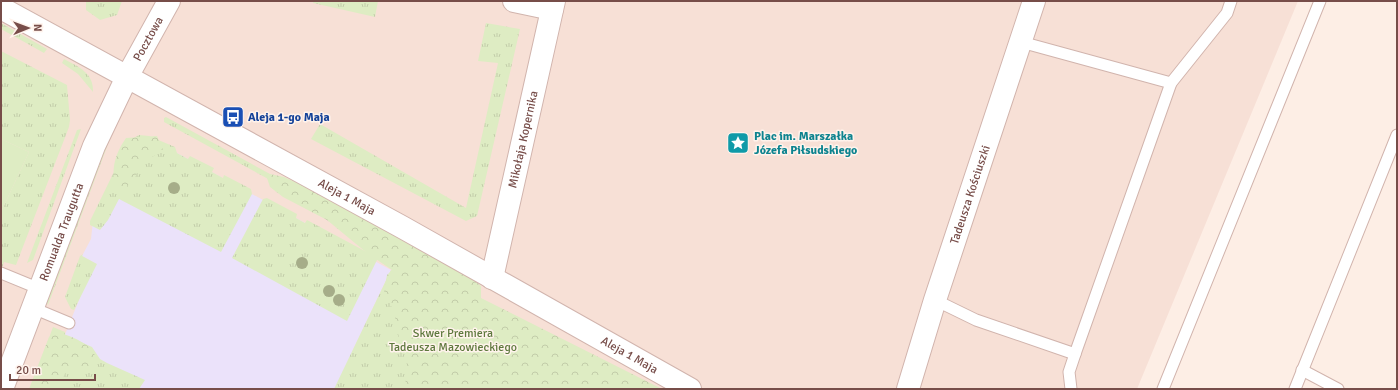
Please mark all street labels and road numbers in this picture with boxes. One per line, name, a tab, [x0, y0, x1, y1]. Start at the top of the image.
street label: Pocztowa	[130, 14, 167, 64]
street label: Mikołaja Kopernika	[505, 90, 542, 190]
street label: Tadeusza Kościuszki	[947, 143, 994, 246]
street label: Aleja 1 Maja	[315, 176, 378, 219]
street label: Romualda Traugutta	[37, 181, 87, 283]
street label: Aleja 1 Maja	[598, 333, 660, 377]

